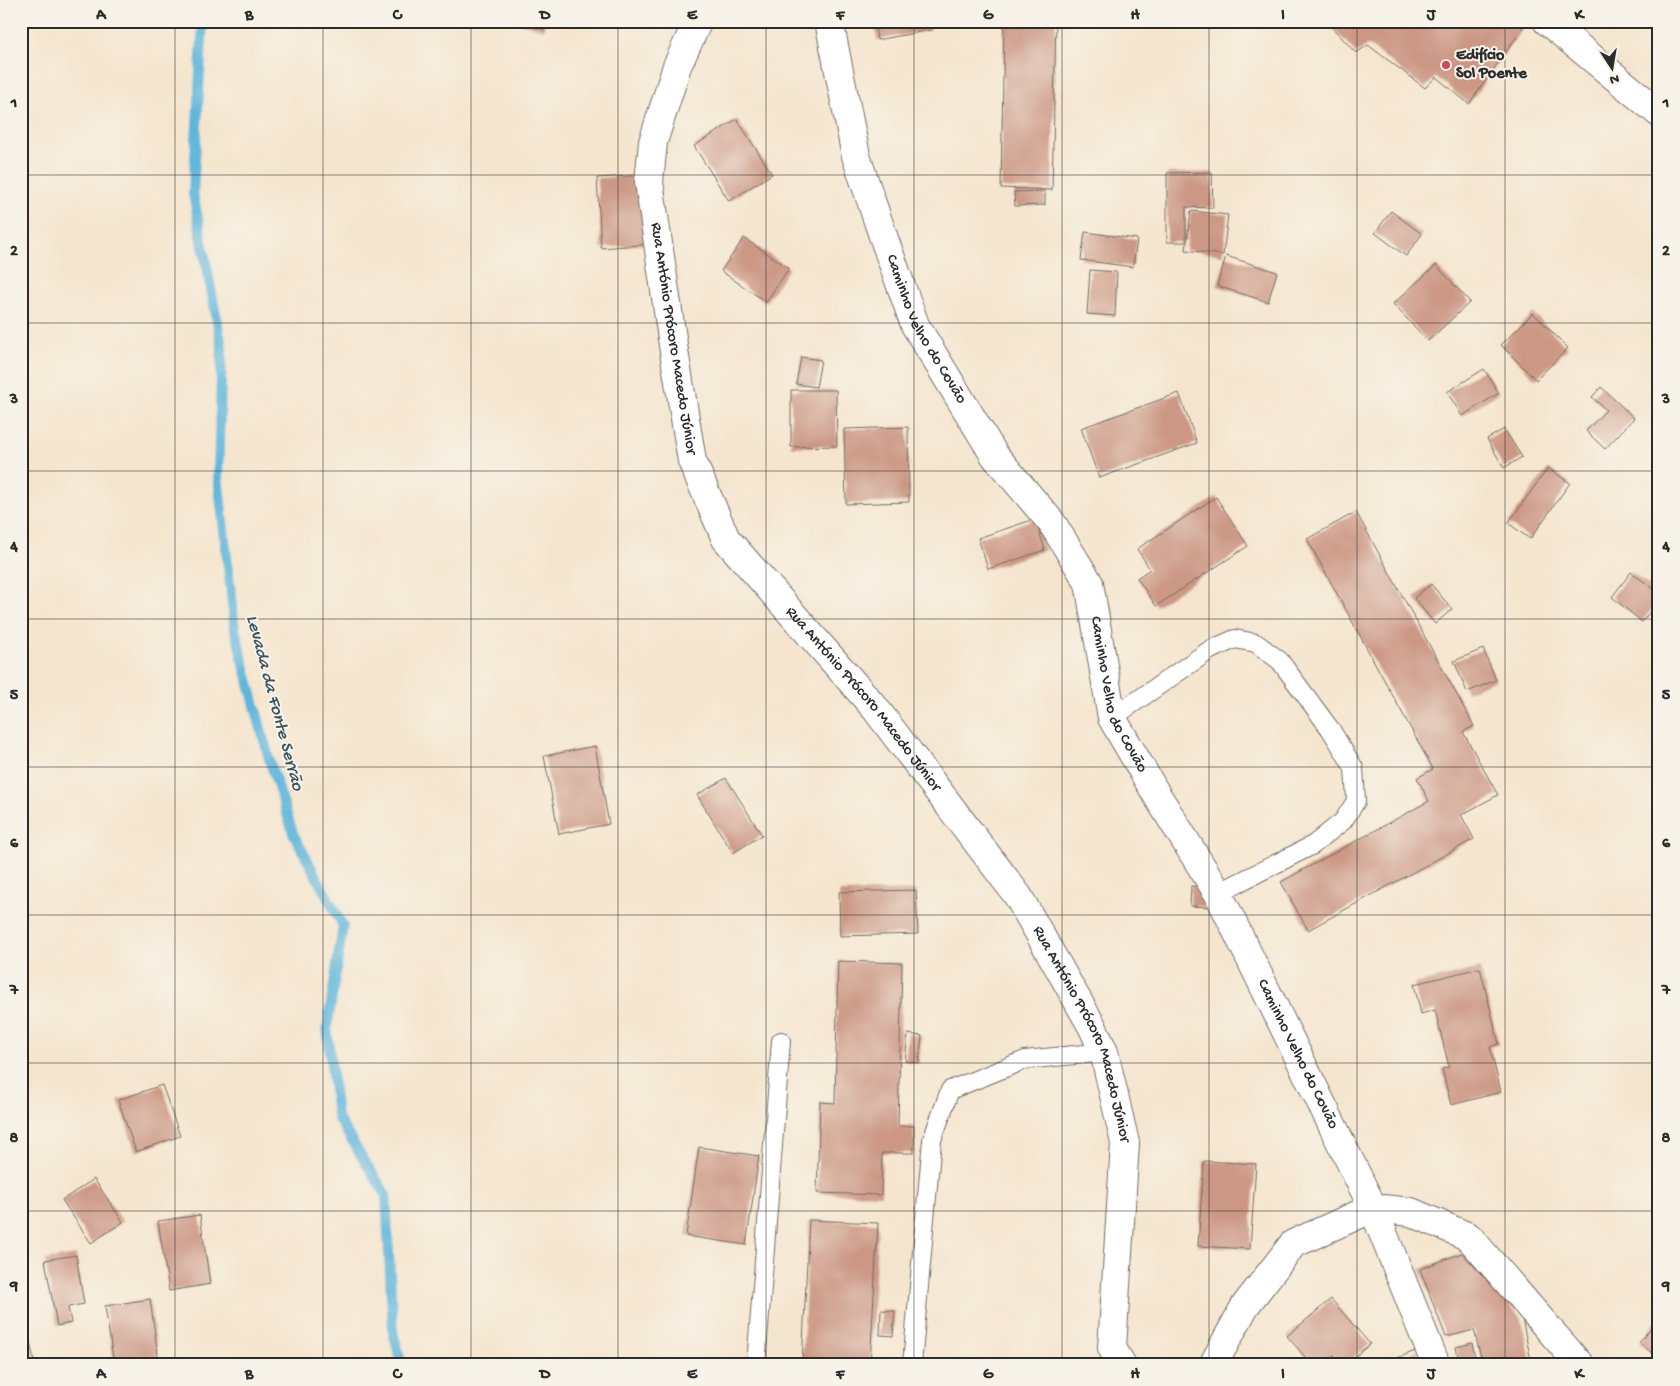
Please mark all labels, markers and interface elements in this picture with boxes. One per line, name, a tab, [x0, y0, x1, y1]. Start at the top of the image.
text: A	[95, 7, 107, 26]
text: B	[244, 7, 254, 26]
text: C	[392, 7, 403, 26]
text: D	[538, 7, 551, 26]
text: E	[687, 7, 698, 26]
text: F	[835, 7, 846, 26]
text: G	[983, 7, 994, 26]
text: H	[1130, 7, 1140, 26]
text: I	[1281, 7, 1285, 26]
text: J	[1426, 7, 1437, 26]
text: K	[1574, 7, 1586, 26]
north arrow	[1588, 42, 1638, 92]
place label: Edifício Sol Poente	[1456, 46, 1528, 84]
marker: Edifício Sol Poente	[1440, 59, 1452, 71]
text: N	[1608, 69, 1620, 88]
text: 1	[10, 95, 17, 114]
text: 1	[1662, 95, 1669, 114]
street label: Rua António Prócoro Macedo Júnior	[646, 221, 701, 457]
text: 2	[10, 243, 18, 262]
text: 2	[1662, 243, 1670, 262]
street label: Caminho Velho do Covão	[881, 252, 970, 407]
text: 3	[9, 391, 18, 410]
text: 3	[1661, 391, 1670, 410]
text: 4	[9, 539, 18, 558]
text: 4	[1661, 539, 1670, 558]
street label: Rua António Prócoro Macedo Júnior	[781, 603, 946, 797]
water label: Levada da Fonte Serrão	[240, 613, 308, 794]
street label: Caminho Velho do Covão	[1085, 615, 1151, 776]
text: 5	[10, 687, 19, 706]
text: 5	[1662, 687, 1671, 706]
text: 6	[10, 835, 19, 854]
text: 6	[1662, 835, 1671, 854]
street label: Rua António Prócoro Macedo Júnior	[1028, 923, 1134, 1146]
street label: Caminho Velho do Covão	[1252, 976, 1342, 1132]
text: 7	[9, 982, 19, 1001]
text: 7	[1661, 982, 1671, 1001]
text: 8	[10, 1130, 19, 1149]
text: 8	[1662, 1130, 1671, 1149]
text: 9	[9, 1278, 18, 1297]
text: 9	[1661, 1278, 1670, 1297]
text: A	[95, 1366, 107, 1385]
text: B	[244, 1366, 254, 1385]
text: C	[392, 1366, 403, 1385]
text: D	[538, 1366, 551, 1385]
text: E	[687, 1366, 698, 1385]
text: F	[835, 1366, 846, 1385]
text: G	[983, 1366, 994, 1385]
text: H	[1130, 1366, 1140, 1385]
text: I	[1281, 1366, 1285, 1385]
text: J	[1426, 1366, 1437, 1385]
text: K	[1574, 1366, 1586, 1385]

